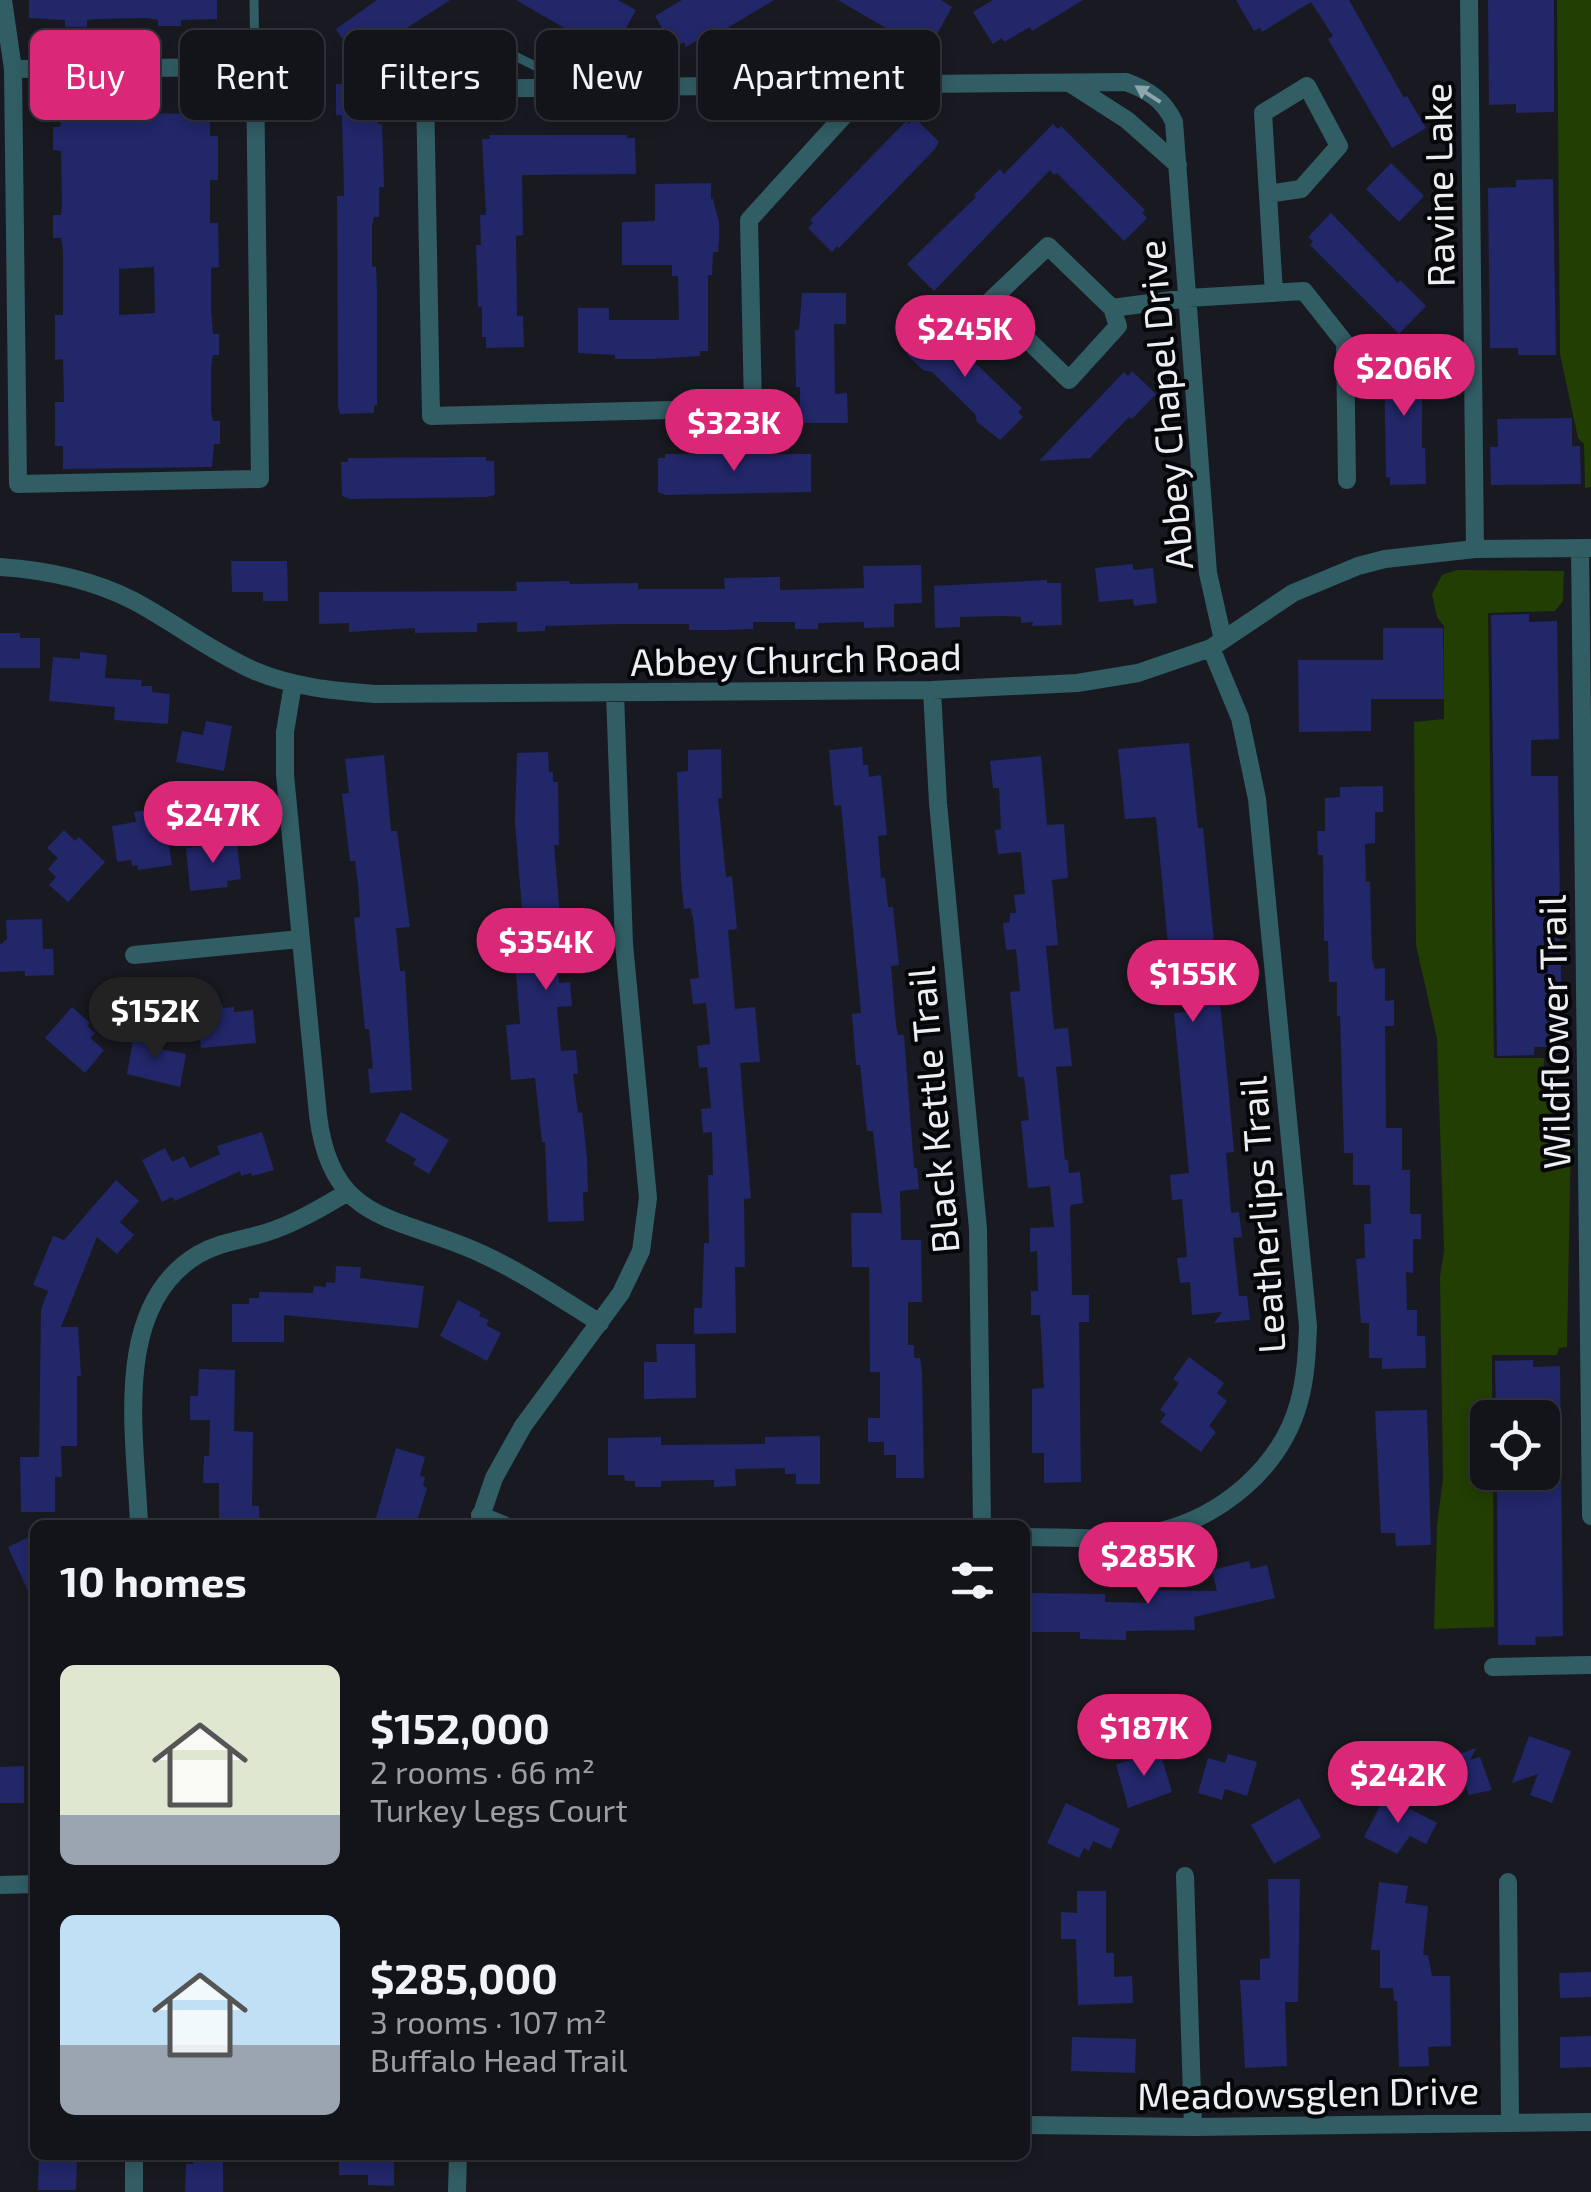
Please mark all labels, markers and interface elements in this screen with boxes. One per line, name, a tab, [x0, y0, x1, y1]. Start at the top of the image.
chip: Buy	[30, 30, 160, 120]
chip: Rent	[180, 30, 324, 120]
chip: Filters	[344, 30, 516, 120]
chip: New	[536, 30, 678, 120]
chip: Apartment	[698, 30, 940, 120]
street label: Ravine Lake	[1413, 82, 1463, 288]
one-way arrow	[1135, 86, 1162, 104]
street label: Abbey Chapel Drive	[1127, 238, 1201, 572]
pin: $245K	[895, 295, 1035, 380]
text: $245K	[917, 308, 1013, 346]
pin: $206K	[1334, 334, 1474, 419]
text: $206K	[1356, 347, 1452, 385]
pin: $323K	[664, 389, 804, 474]
text: $323K	[687, 402, 781, 440]
street label: Abbey Church Road	[630, 632, 962, 684]
pin: $247K	[143, 781, 283, 866]
text: $247K	[166, 794, 260, 832]
street label: Wildflower Trail	[1528, 894, 1578, 1170]
pin: $354K	[476, 908, 616, 993]
text: $354K	[498, 921, 594, 959]
pin: $155K	[1123, 940, 1263, 1025]
text: $155K	[1149, 953, 1237, 991]
street label: Black Kettle Trail	[897, 965, 967, 1255]
pin: $152K	[85, 977, 225, 1062]
text: $152K	[111, 990, 199, 1028]
street label: Leatherlips Trail	[1228, 1075, 1294, 1355]
map controls	[1470, 1400, 1560, 1490]
button: locate	[1470, 1400, 1560, 1490]
pin: $285K	[1078, 1522, 1218, 1607]
text: $285K	[1100, 1535, 1196, 1573]
icon: filters	[945, 1553, 1000, 1608]
text: 10 homes	[60, 1555, 247, 1605]
pin: $187K	[1074, 1694, 1214, 1779]
text: $152,000	[370, 1702, 550, 1752]
icon: home	[140, 1705, 260, 1825]
text: $187K	[1099, 1707, 1189, 1745]
pin: $242K	[1328, 1741, 1468, 1826]
text: 2 rooms · 66 m²	[370, 1752, 595, 1790]
text: $242K	[1350, 1754, 1446, 1792]
text: Turkey Legs Court	[370, 1790, 628, 1828]
text: $285,000	[370, 1952, 558, 2002]
icon: home	[140, 1955, 260, 2075]
text: 3 rooms · 107 m²	[370, 2002, 607, 2040]
text: Buffalo Head Trail	[370, 2040, 628, 2078]
street label: Meadowsglen Drive	[1137, 2066, 1479, 2118]

